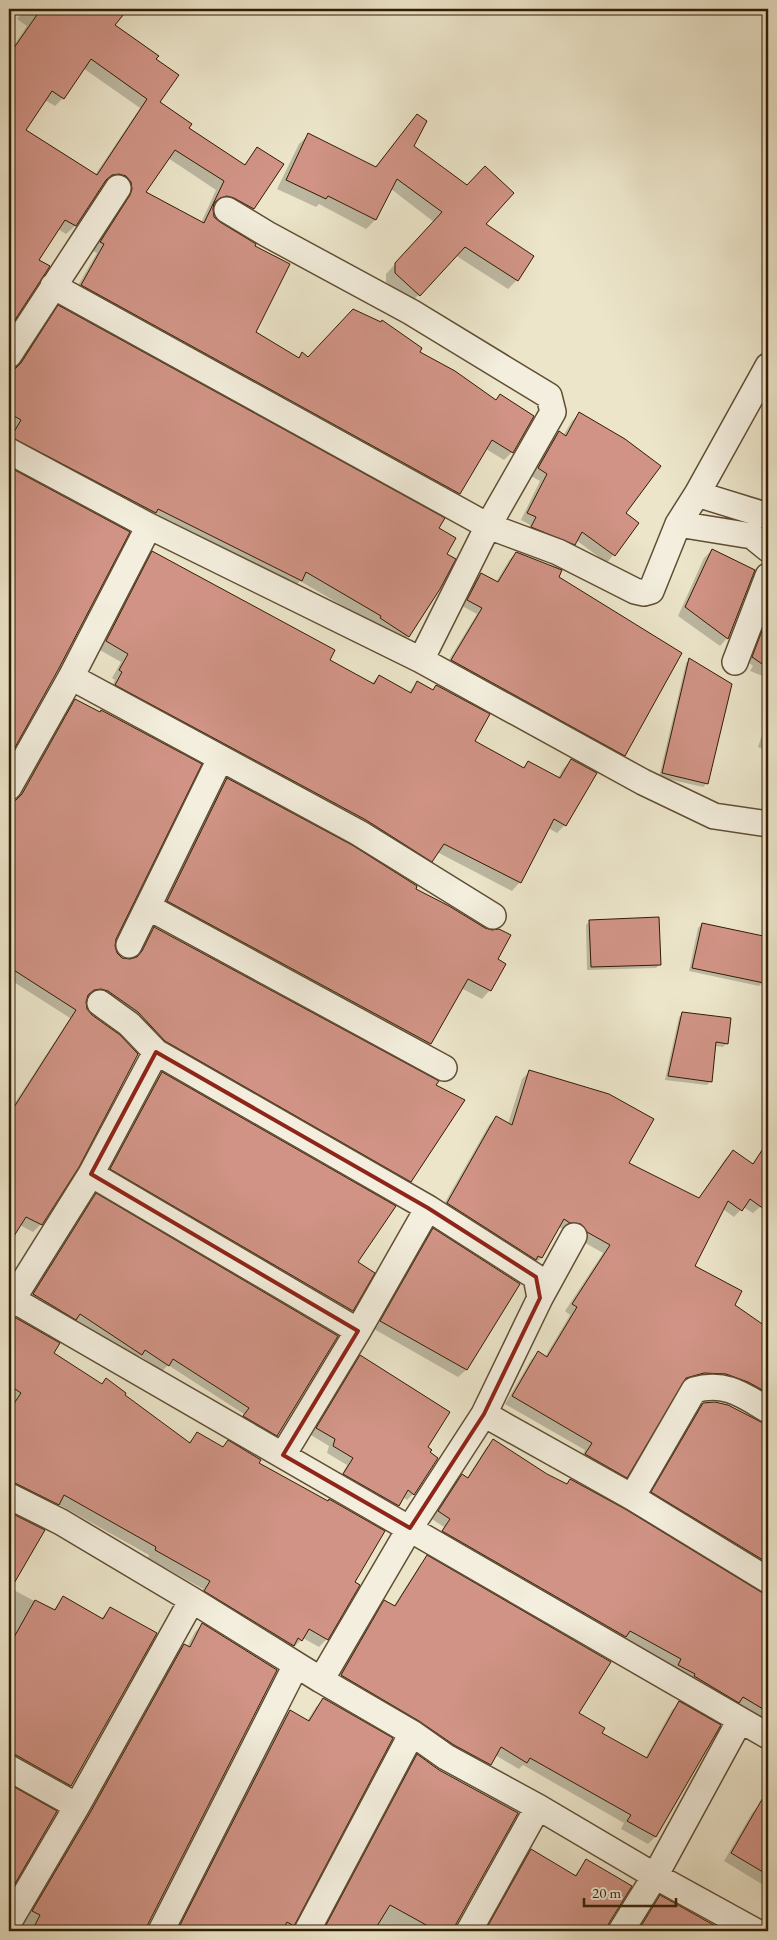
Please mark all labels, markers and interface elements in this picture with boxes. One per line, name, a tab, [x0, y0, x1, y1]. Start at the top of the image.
scale bar	[584, 1875, 677, 1907]
text: 20 m	[592, 1883, 621, 1902]

